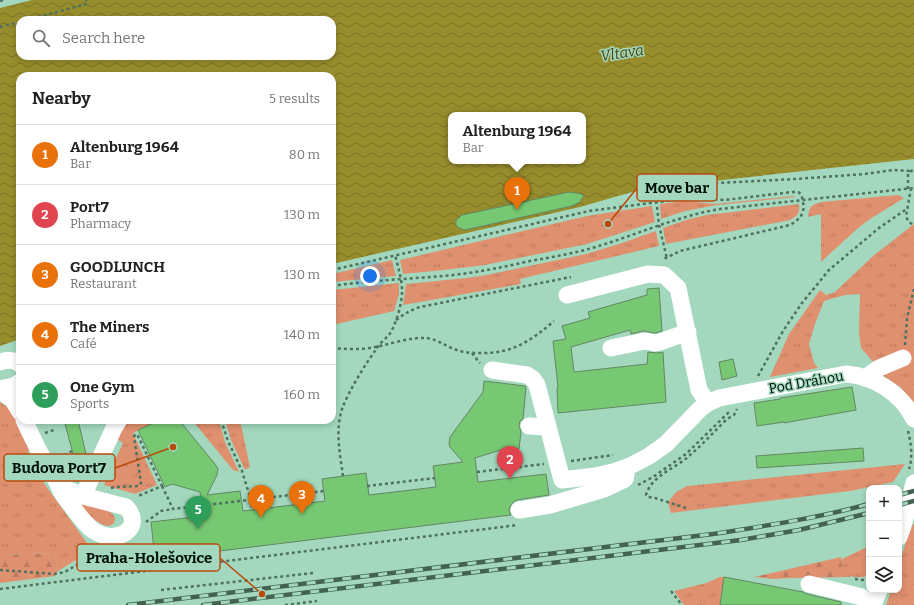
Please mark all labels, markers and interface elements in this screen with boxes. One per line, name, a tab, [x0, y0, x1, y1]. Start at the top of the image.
search box	[16, 16, 336, 60]
icon: search	[30, 27, 52, 49]
text: Search here	[62, 29, 145, 47]
water label: Vltava	[599, 41, 645, 65]
text: Nearby	[32, 88, 91, 109]
text: 5 results	[269, 91, 320, 106]
popup	[448, 112, 586, 164]
text: Altenburg 1964	[463, 122, 571, 140]
text: Altenburg 1964	[70, 138, 179, 156]
text: Bar	[463, 140, 484, 155]
text: 1	[42, 147, 48, 162]
text: 80 m	[289, 147, 320, 162]
text: Bar	[70, 156, 91, 171]
callout: Move bar	[637, 174, 717, 201]
pin: 1	[504, 177, 530, 210]
text: Move bar	[645, 179, 709, 197]
text: Port7	[70, 198, 109, 216]
text: 2	[41, 207, 49, 222]
text: 130 m	[284, 207, 320, 222]
text: Pharmacy	[70, 216, 131, 231]
text: GOODLUNCH	[70, 258, 165, 276]
your location	[360, 266, 380, 286]
text: 3	[41, 267, 49, 282]
text: 130 m	[284, 267, 320, 282]
text: Restaurant	[70, 276, 137, 291]
text: The Miners	[70, 318, 150, 336]
text: 4	[41, 327, 49, 342]
text: 140 m	[284, 327, 320, 342]
text: Café	[70, 336, 97, 351]
street label: Pod Dráhou	[767, 367, 845, 397]
text: One Gym	[70, 378, 135, 396]
text: 5	[41, 387, 49, 402]
text: 160 m	[284, 387, 320, 402]
text: Sports	[70, 396, 109, 411]
pin: 2	[497, 446, 523, 479]
callout: Budova Port7	[4, 454, 115, 481]
text: Budova Port7	[12, 459, 106, 477]
pin: 3	[289, 481, 315, 514]
pin: 4	[248, 485, 274, 518]
map controls	[866, 485, 902, 593]
button: +	[866, 485, 902, 521]
pin: 5	[185, 496, 211, 529]
button: −	[866, 521, 902, 557]
callout: Praha-Holešovice	[77, 544, 220, 571]
text: Praha-Holešovice	[86, 549, 212, 567]
button: layers	[866, 557, 902, 593]

